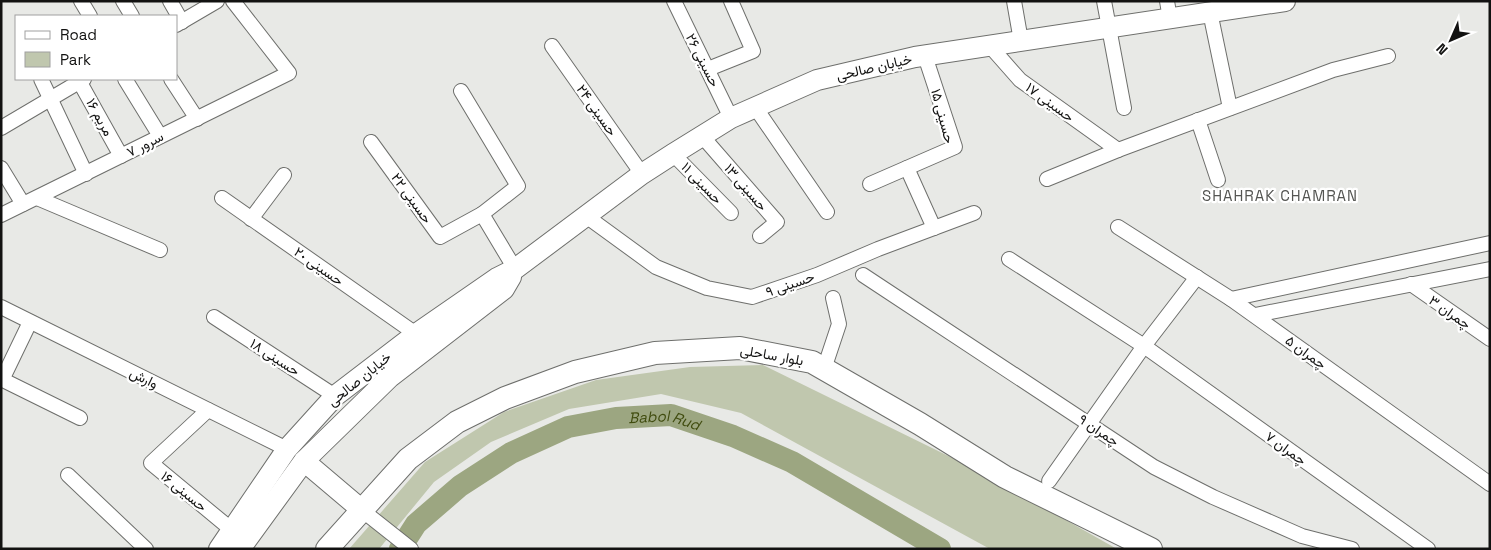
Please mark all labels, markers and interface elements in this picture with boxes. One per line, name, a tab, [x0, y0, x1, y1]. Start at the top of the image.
legend	[15, 15, 178, 80]
north arrow	[1426, 15, 1476, 65]
text: Road	[60, 25, 97, 44]
street label: حسینی ۲۶	[682, 30, 724, 90]
text: N	[1432, 40, 1451, 59]
text: Park	[60, 50, 91, 69]
street label: خيابان صالحی	[834, 50, 914, 84]
street label: حسینی ۱۷	[1022, 78, 1078, 126]
street label: حسینی ۲۴	[573, 81, 621, 139]
street label: حسینی ۱۵	[927, 87, 959, 145]
street label: مریم ۱۶	[82, 95, 118, 139]
street label: سرور ۷	[123, 127, 167, 161]
street label: حسینی ۱۱	[678, 158, 726, 208]
street label: حسینی ۱۳	[721, 160, 771, 214]
street label: حسینی ۲۲	[388, 169, 436, 227]
district label: SHAHRAK CHAMRAN	[1202, 186, 1358, 205]
street label: حسینی ٢٠	[291, 242, 347, 290]
street label: حسینی ٩	[763, 267, 817, 301]
street label: چمران ۳	[1425, 291, 1475, 334]
street label: چمران ۵	[1281, 331, 1330, 374]
street label: حسینی ۱۸	[247, 334, 303, 380]
street label: بلوار ساحلی	[739, 341, 805, 369]
street label: خيابان صالحی	[323, 348, 395, 410]
street label: وارش	[127, 363, 161, 393]
water label: Babol Rud	[628, 405, 705, 435]
street label: چمران ۹	[1075, 410, 1123, 451]
street label: چمران ۷	[1261, 427, 1310, 470]
street label: حسینی ۱۶	[157, 467, 211, 515]

